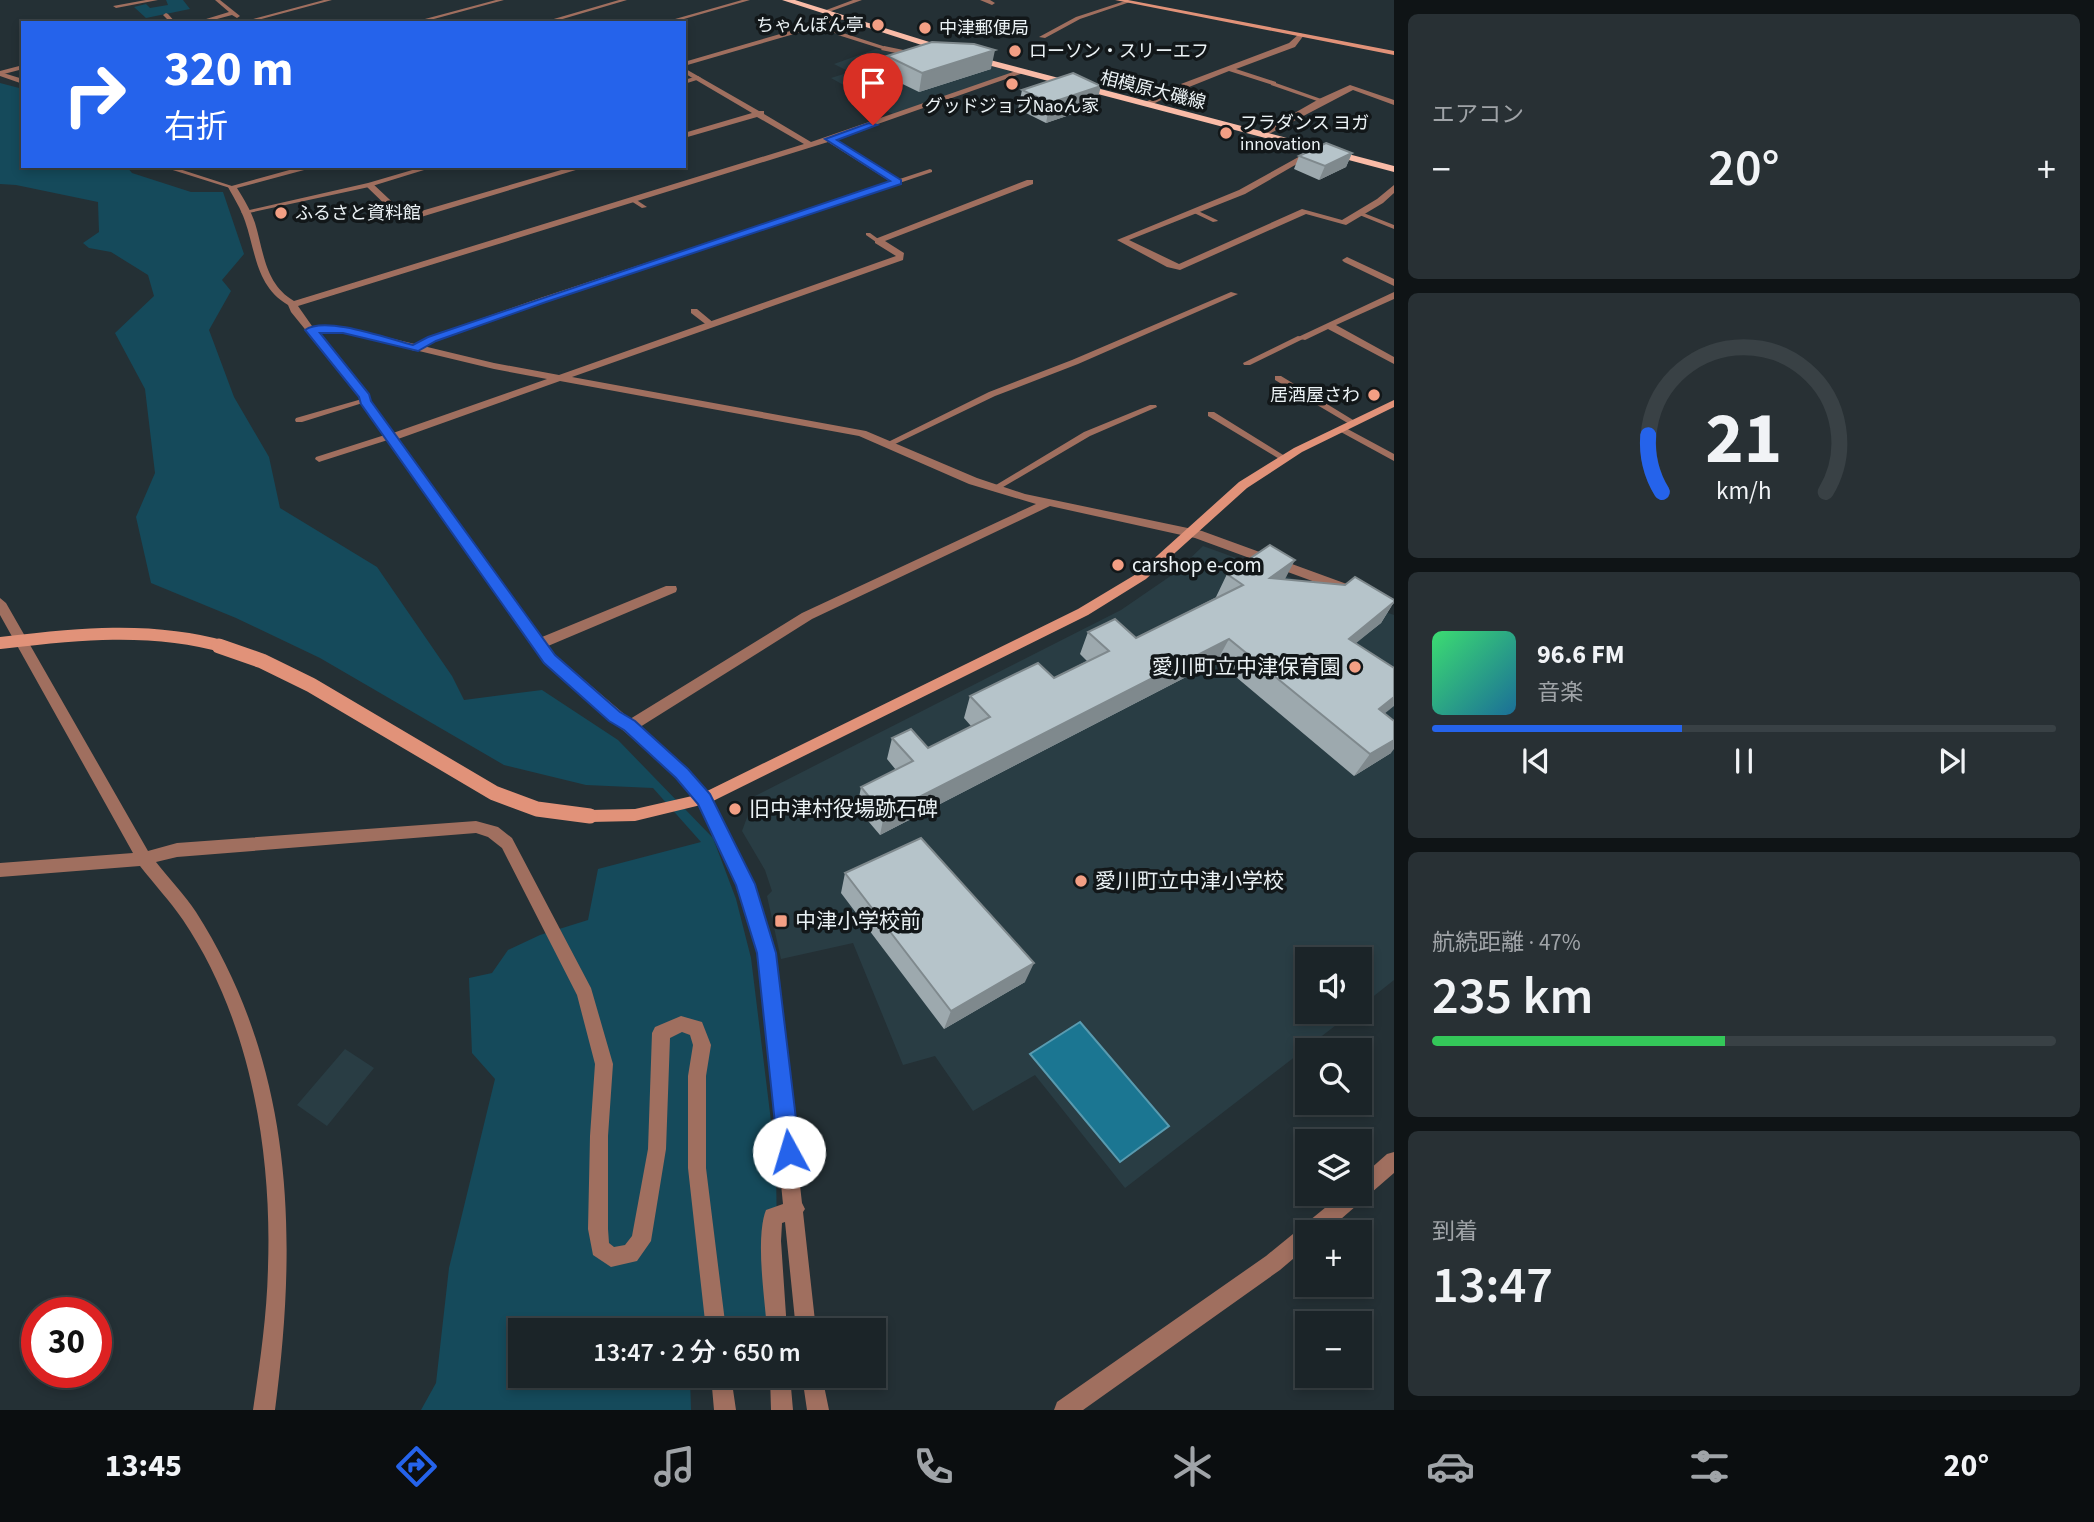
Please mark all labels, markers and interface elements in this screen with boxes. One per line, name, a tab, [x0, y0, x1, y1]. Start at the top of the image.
place label: ちゃんぽん亭	[756, 13, 864, 38]
place label: 中津郵便局	[939, 16, 1029, 41]
marker: ちゃんぽん亭	[870, 17, 886, 33]
marker: 中津郵便局	[917, 20, 933, 36]
text: 320 m	[164, 35, 293, 105]
place label: ローソン・スリーエフ	[1029, 39, 1209, 64]
marker: ローソン・スリーエフ	[1007, 43, 1023, 59]
icon: right	[49, 49, 140, 140]
pin	[843, 53, 903, 125]
icon: arrive	[854, 64, 892, 102]
street label: 相模原大磯線	[1097, 65, 1208, 116]
marker: グッドジョブNaoん家	[1004, 76, 1020, 92]
place label: グッドジョブNaoん家	[925, 94, 1099, 119]
text: エアコン	[1432, 98, 1524, 131]
text: 右折	[164, 104, 228, 150]
place label: フラダンス ヨガ innovation	[1240, 111, 1369, 157]
marker: フラダンス ヨガ innovation	[1218, 125, 1234, 141]
text: 20°	[1708, 132, 1780, 206]
text: −	[1432, 143, 1451, 197]
text: +	[2037, 143, 2056, 197]
place label: ふるさと資料館	[295, 201, 421, 226]
marker: ふるさと資料館	[273, 205, 289, 221]
place label: 居酒屋さわ	[1270, 383, 1360, 408]
marker: 居酒屋さわ	[1366, 387, 1382, 403]
text: 21	[1706, 387, 1782, 491]
text: km/h	[1716, 473, 1772, 509]
place label: carshop e-com	[1132, 550, 1262, 580]
marker: carshop e-com	[1110, 557, 1126, 573]
text: 96.6 FM	[1537, 636, 1625, 673]
place label: 愛川町立中津保育園	[1152, 652, 1341, 682]
marker: 愛川町立中津保育園	[1347, 659, 1363, 675]
text: 音楽	[1537, 676, 1583, 709]
icon: previous	[1517, 742, 1555, 780]
icon: pause	[1725, 742, 1763, 780]
icon: next	[1933, 742, 1971, 780]
place label: 旧中津村役場跡石碑	[749, 794, 938, 824]
marker: 旧中津村役場跡石碑	[727, 801, 743, 817]
place label: 愛川町立中津小学校	[1095, 866, 1284, 896]
marker: 愛川町立中津小学校	[1073, 873, 1089, 889]
place label: 中津小学校前	[795, 906, 921, 936]
marker: 中津小学校前	[773, 913, 789, 929]
text: 航続距離 · 47%	[1432, 926, 1581, 959]
map controls	[1295, 947, 1372, 1388]
button: sound	[1295, 947, 1372, 1024]
text: 235 km	[1432, 960, 1593, 1034]
button: search	[1295, 1038, 1372, 1115]
position arrow	[752, 1115, 826, 1189]
button: layers	[1295, 1129, 1372, 1206]
text: 到着	[1432, 1215, 1478, 1248]
button: +	[1295, 1220, 1372, 1297]
text: 13:47	[1432, 1249, 1553, 1323]
speed limit sign: 30	[21, 1297, 112, 1388]
button: −	[1295, 1311, 1372, 1388]
text: 13:47 · 2 分 · 650 m	[593, 1334, 801, 1371]
icon: directions	[392, 1442, 441, 1491]
icon: music	[650, 1442, 699, 1491]
icon: phone	[909, 1442, 958, 1491]
icon: climate	[1168, 1442, 1217, 1491]
icon: car	[1426, 1442, 1475, 1491]
icon: filters	[1685, 1442, 1734, 1491]
text: 13:45	[105, 1443, 182, 1489]
text: 20°	[1944, 1443, 1989, 1489]

